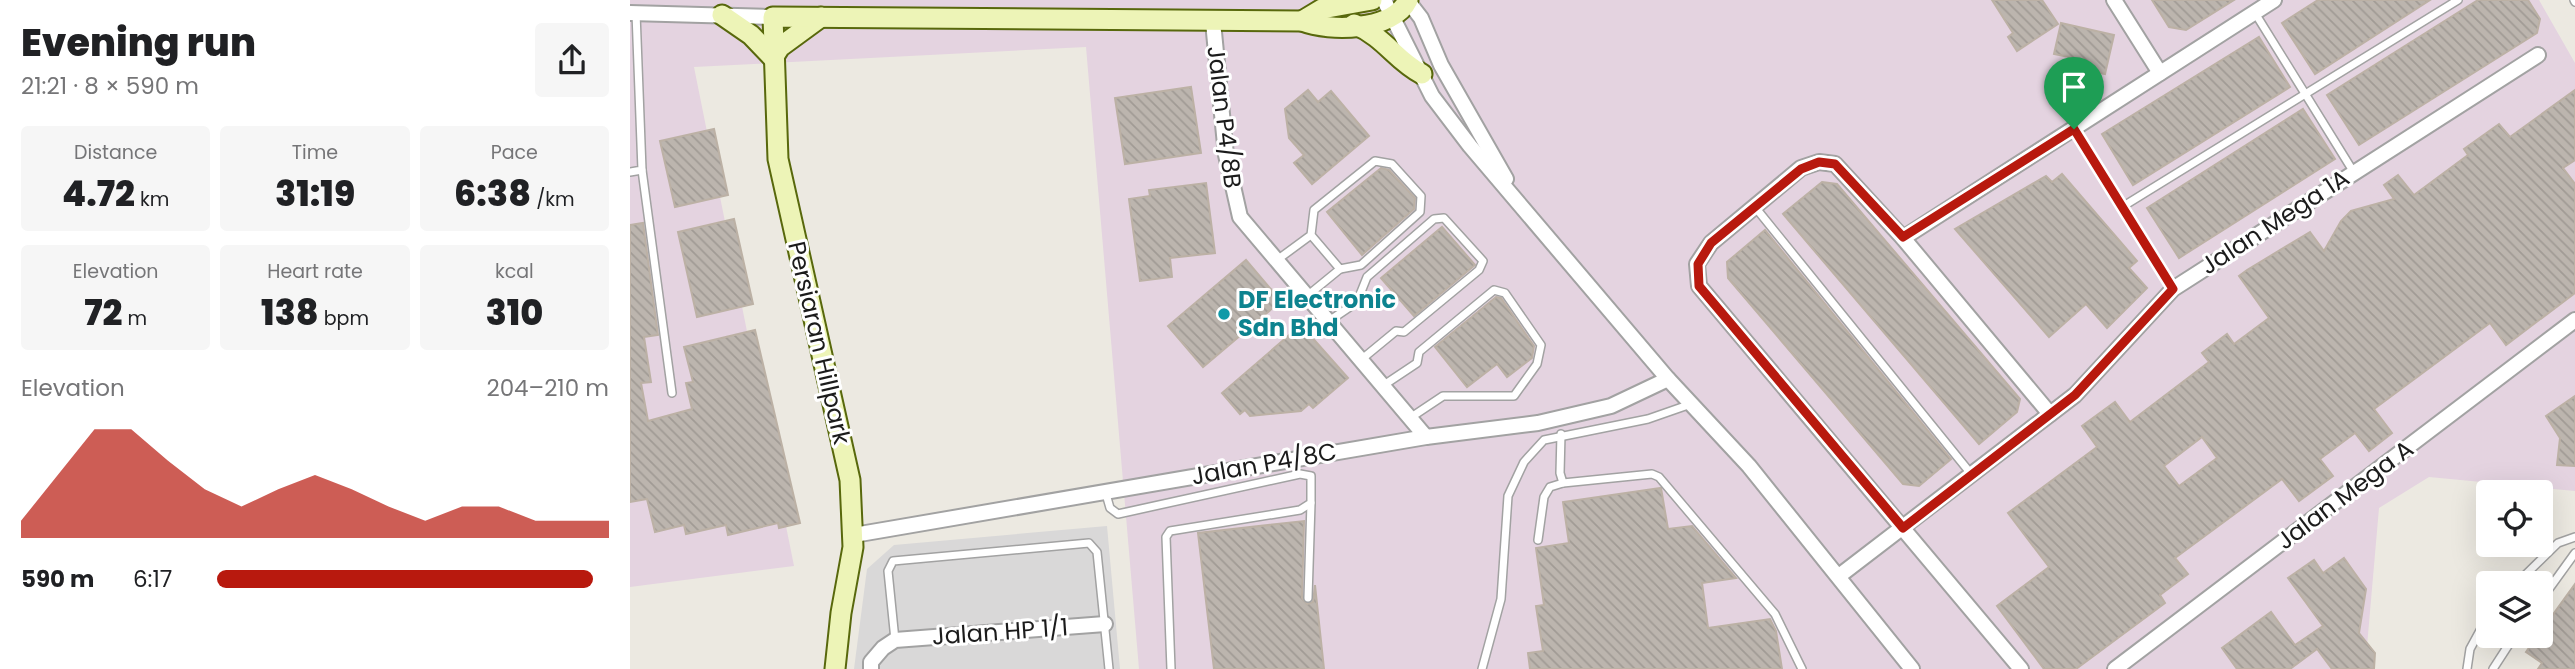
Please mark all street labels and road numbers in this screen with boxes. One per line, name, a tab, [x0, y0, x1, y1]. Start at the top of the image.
street label: Jalan P4/8B	[1199, 44, 1250, 190]
street label: Jalan Mega 1A	[2194, 161, 2355, 282]
street label: Persiaran Hillpark	[780, 238, 859, 448]
street label: Jalan Mega A	[2270, 432, 2420, 557]
street label: Jalan P4/8C	[1189, 435, 1339, 493]
street label: Jalan HP 1/1	[931, 610, 1069, 653]

